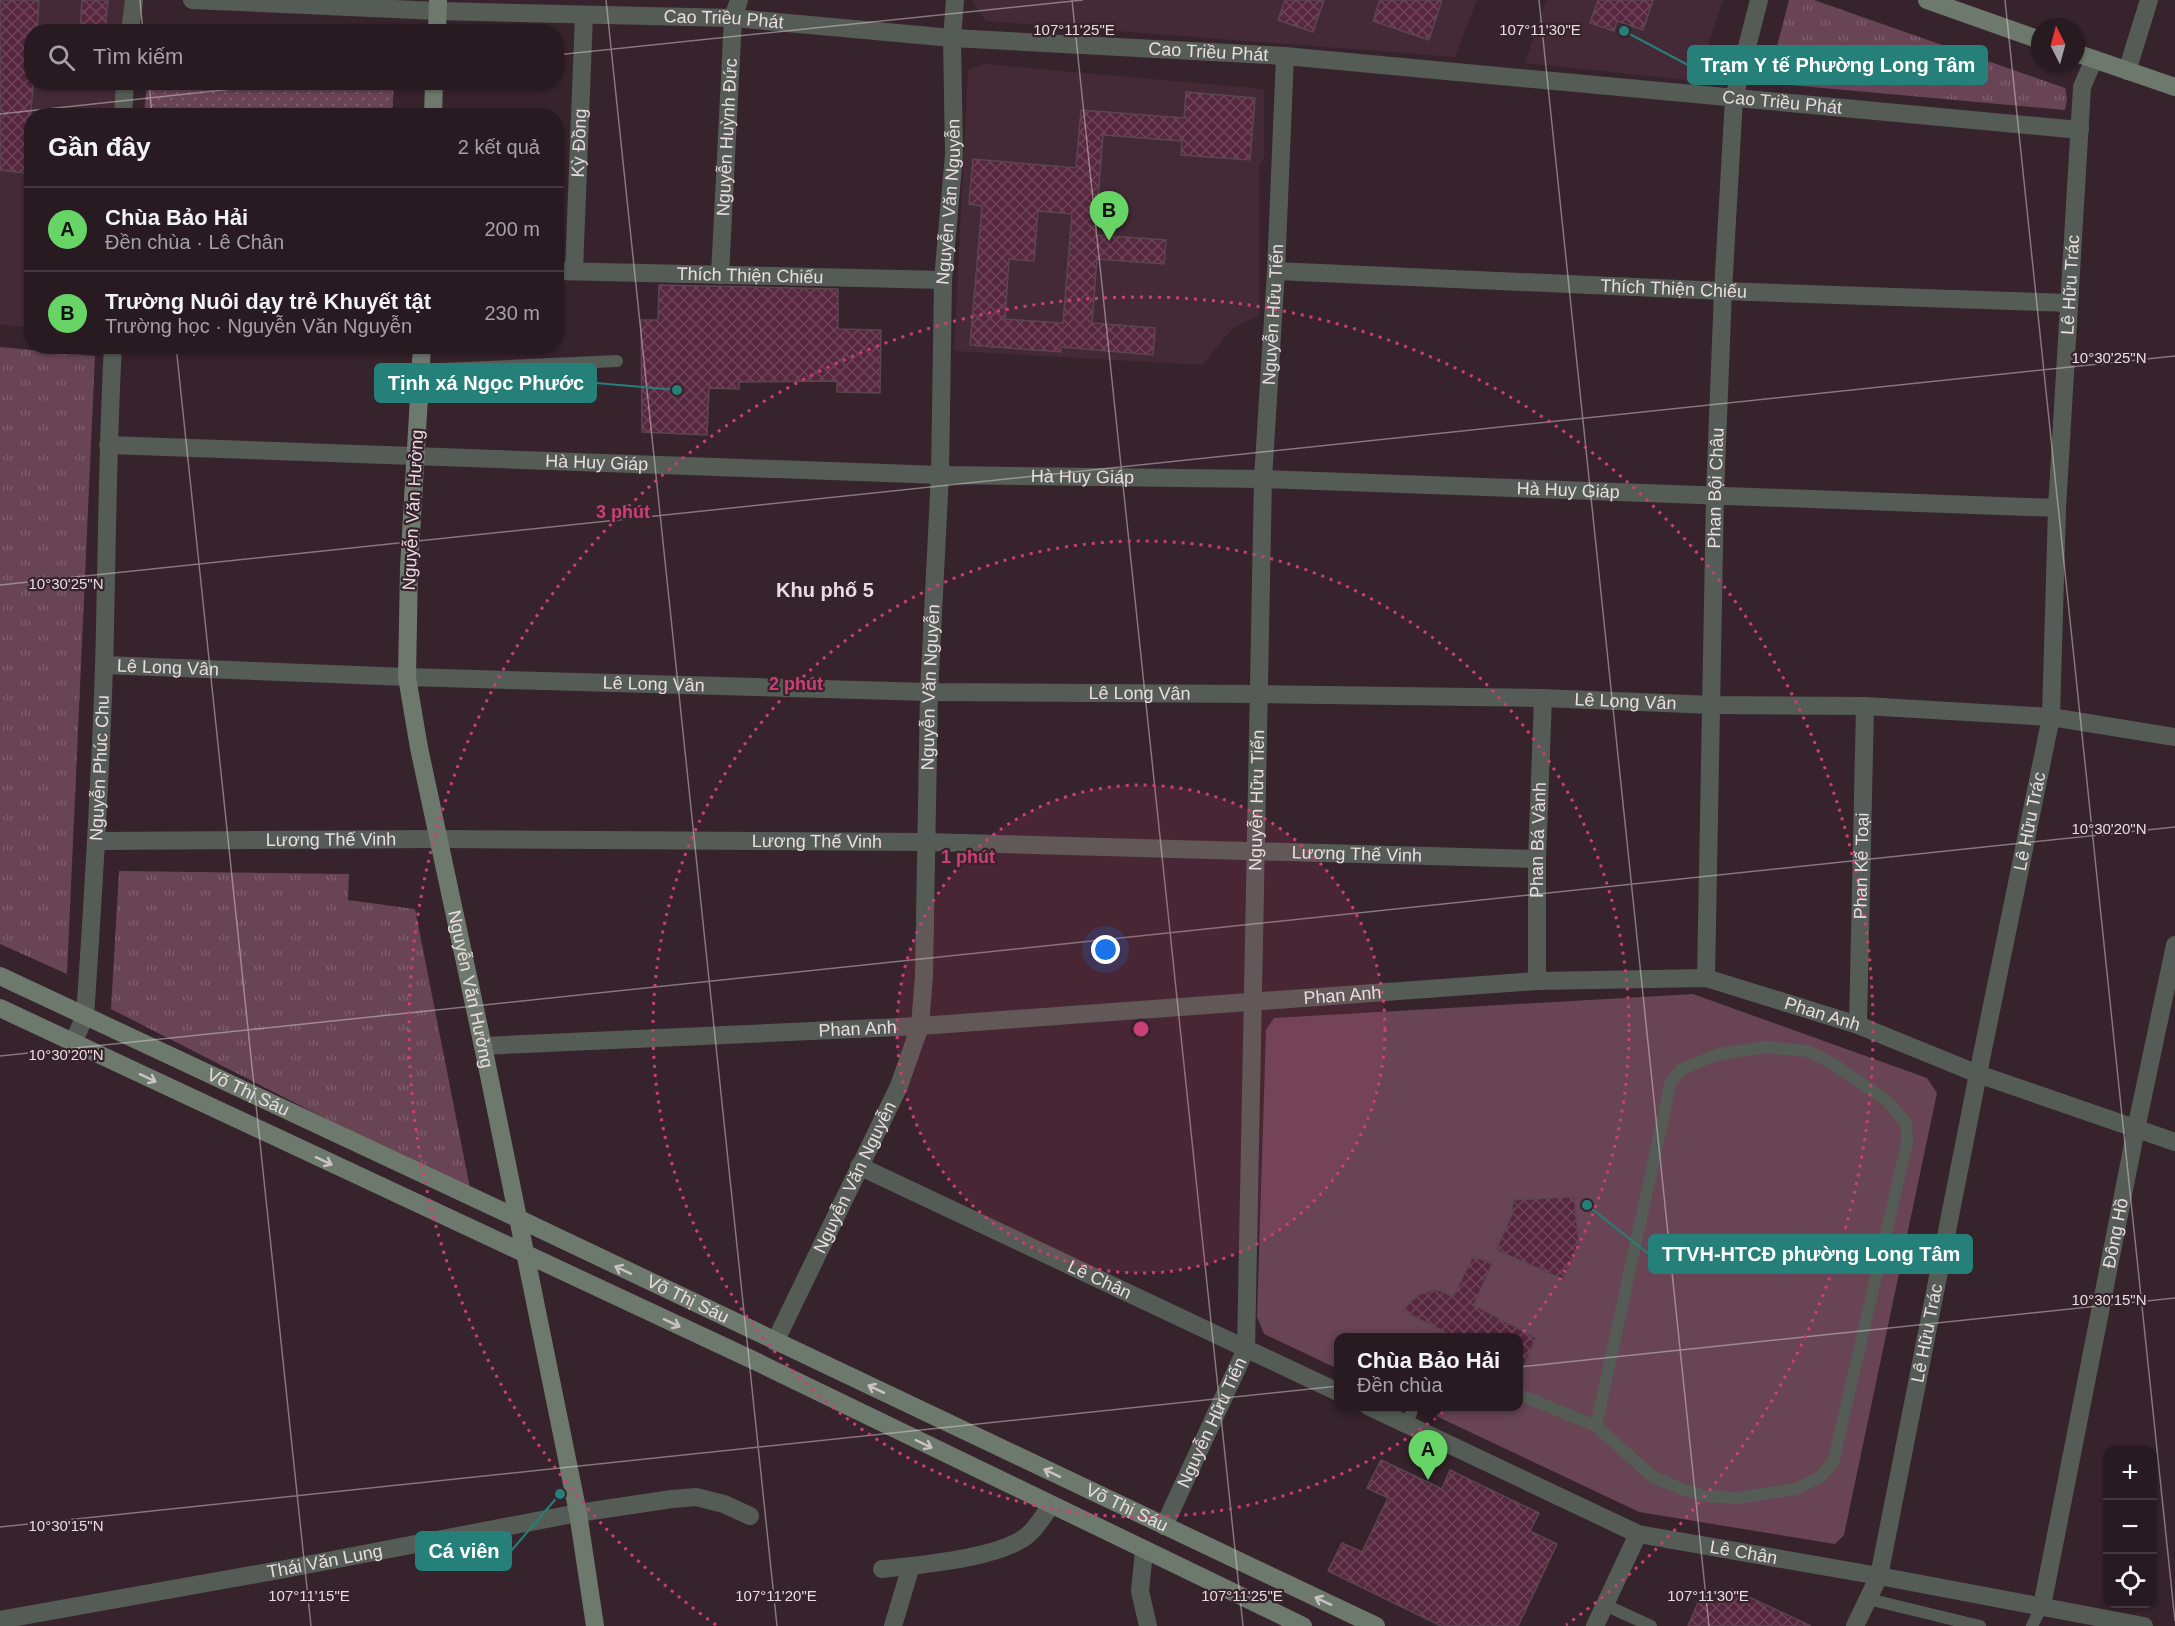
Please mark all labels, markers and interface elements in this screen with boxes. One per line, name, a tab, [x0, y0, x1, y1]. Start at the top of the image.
street label: Cao Triều Phát	[663, 6, 784, 33]
north arrow	[2031, 18, 2085, 72]
text: 107°11'25"E	[1033, 21, 1115, 38]
text: 107°11'30"E	[1499, 21, 1581, 38]
search box	[24, 24, 564, 90]
street label: Cao Triều Phát	[1148, 39, 1269, 65]
icon: search	[45, 41, 78, 74]
text: Tìm kiếm	[93, 44, 183, 69]
callout: Trạm Y tế Phường Long Tâm	[1688, 46, 1987, 84]
text: Trạm Y tế Phường Long Tâm	[1701, 54, 1975, 76]
street label: Nguyễn Huỳnh Đức	[713, 58, 741, 217]
street label: Cao Triều Phát	[1721, 87, 1843, 118]
street label: Kỳ Đồng	[568, 108, 590, 178]
street label: Nguyễn Văn Nguyễn	[933, 119, 964, 285]
text: Gần đây	[48, 132, 151, 162]
text: 2 kết quả	[458, 136, 540, 158]
pin: B	[1090, 192, 1128, 241]
text: Chùa Bảo Hải	[105, 205, 248, 230]
text: A	[60, 218, 75, 240]
text: 200 m	[484, 218, 540, 240]
text: Đền chùa · Lê Chân	[105, 231, 284, 253]
street label: Lê Hữu Trác	[2057, 234, 2083, 336]
street label: Nguyễn Hữu Tiến	[1259, 244, 1287, 386]
street label: Thích Thiện Chiếu	[676, 264, 824, 287]
street label: Thích Thiện Chiếu	[1600, 276, 1747, 302]
text: Trường Nuôi dạy trẻ Khuyết tật	[105, 289, 431, 314]
text: B	[60, 302, 75, 324]
text: 230 m	[484, 302, 540, 324]
text: Trường học · Nguyễn Văn Nguyễn	[105, 315, 412, 337]
text: 10°30'25"N	[2071, 349, 2147, 366]
callout: Tịnh xá Ngọc Phước	[375, 364, 596, 402]
text: Tịnh xá Ngọc Phước	[388, 372, 584, 394]
street label: Phan Bội Châu	[1704, 427, 1728, 549]
street label: Nguyễn Văn Hưởng	[398, 429, 427, 591]
street label: Hà Huy Giáp	[545, 451, 649, 474]
street label: Hà Huy Giáp	[1031, 466, 1134, 487]
street label: Hà Huy Giáp	[1516, 478, 1620, 502]
text: 3 phút	[596, 502, 650, 522]
text: 10°30'25"N	[28, 575, 104, 592]
district label: Khu phố 5	[776, 579, 874, 601]
street label: Nguyễn Văn Nguyễn	[917, 604, 943, 770]
street label: Lê Long Vân	[117, 656, 219, 680]
street label: Lê Long Vân	[602, 673, 705, 696]
text: 2 phút	[769, 674, 823, 694]
street label: Lê Long Vân	[1088, 683, 1191, 704]
street label: Lê Long Vân	[1574, 689, 1677, 714]
street label: Nguyễn Phúc Chu	[86, 695, 113, 842]
street label: Nguyễn Hữu Tiến	[1245, 729, 1268, 871]
street label: Lê Hữu Trác	[2010, 770, 2049, 872]
street label: Phan Bá Vành	[1527, 782, 1550, 898]
street label: Phan Kế Toại	[1850, 812, 1873, 920]
text: 10°30'20"N	[2071, 820, 2147, 837]
street label: Lương Thế Vinh	[266, 829, 396, 850]
street label: Lương Thế Vinh	[752, 831, 882, 852]
street label: Lương Thế Vinh	[1291, 842, 1422, 866]
text: 1 phút	[941, 847, 995, 867]
street label: Nguyễn Văn Hưởng	[444, 908, 497, 1070]
your location	[1091, 935, 1120, 964]
street label: Phan Anh	[1303, 982, 1382, 1008]
street label: Phan Anh	[1782, 993, 1863, 1035]
street label: Phan Anh	[818, 1017, 897, 1041]
centre of rings	[1131, 1019, 1151, 1039]
text: 10°30'20"N	[28, 1046, 104, 1063]
street label: Võ Thị Sáu	[204, 1064, 293, 1120]
one-way arrow	[138, 1072, 156, 1084]
street label: Nguyễn Văn Nguyễn	[810, 1098, 900, 1256]
one-way arrow	[315, 1155, 333, 1167]
street label: Đông Hồ	[2099, 1196, 2132, 1270]
callout: TTVH-HTCĐ phường Long Tâm	[1649, 1235, 1972, 1273]
text: TTVH-HTCĐ phường Long Tâm	[1662, 1243, 1960, 1265]
street label: Lê Chân	[1065, 1256, 1135, 1303]
one-way arrow	[615, 1264, 633, 1276]
street label: Võ Thị Sáu	[643, 1271, 732, 1327]
street label: Lê Hữu Trác	[1907, 1282, 1946, 1384]
text: 10°30'15"N	[2071, 1291, 2147, 1308]
one-way arrow	[663, 1318, 681, 1329]
popup	[1334, 1333, 1523, 1411]
text: Chùa Bảo Hải	[1357, 1348, 1500, 1373]
street label: Nguyễn Hữu Tiến	[1173, 1354, 1251, 1491]
text: Đền chùa	[1357, 1374, 1443, 1396]
one-way arrow	[867, 1383, 885, 1395]
pin: A	[1408, 1430, 1448, 1480]
one-way arrow	[914, 1438, 932, 1450]
map controls	[2103, 1446, 2157, 1608]
button: +	[2103, 1446, 2157, 1500]
one-way arrow	[1043, 1466, 1061, 1478]
street label: Võ Thị Sáu	[1082, 1480, 1171, 1536]
button: −	[2103, 1500, 2157, 1554]
text: 10°30'15"N	[28, 1517, 104, 1534]
callout: Cá viên	[416, 1532, 511, 1570]
street label: Lê Chân	[1708, 1537, 1779, 1568]
text: Cá viên	[428, 1540, 500, 1562]
street label: Thái Văn Lung	[265, 1541, 384, 1582]
button: locate	[2103, 1554, 2157, 1608]
text: 107°11'15"E	[268, 1587, 350, 1604]
text: 107°11'20"E	[735, 1587, 817, 1604]
text: 107°11'25"E	[1201, 1587, 1283, 1604]
text: 107°11'30"E	[1667, 1587, 1749, 1604]
one-way arrow	[1315, 1595, 1333, 1607]

